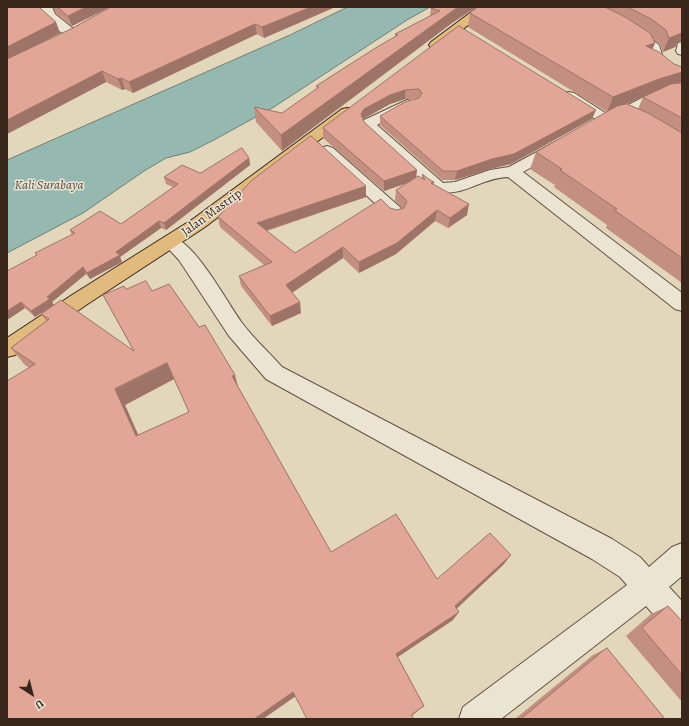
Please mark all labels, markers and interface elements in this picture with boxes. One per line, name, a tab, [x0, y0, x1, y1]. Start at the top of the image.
water label: Kali Surabaya	[15, 178, 83, 194]
street label: Jalan Mastrip	[179, 186, 245, 240]
north arrow	[12, 674, 52, 714]
text: U	[32, 696, 47, 712]

